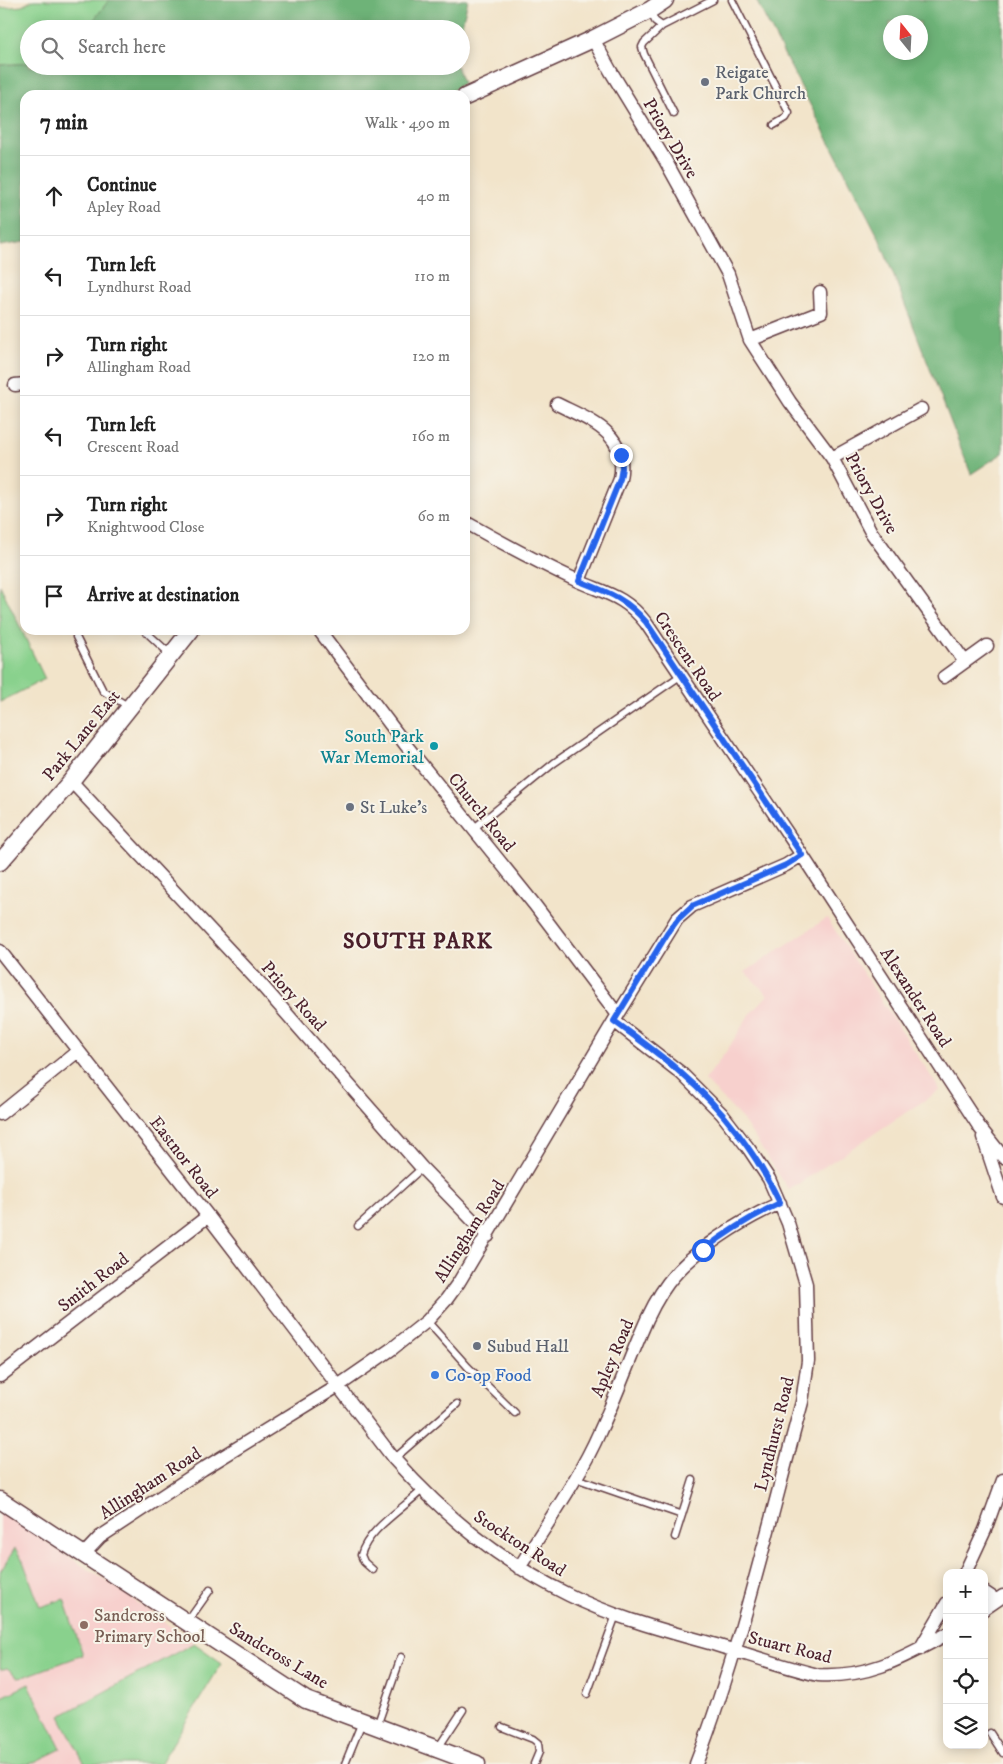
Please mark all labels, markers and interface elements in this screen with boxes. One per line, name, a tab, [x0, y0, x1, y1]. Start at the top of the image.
north arrow	[883, 15, 928, 60]
search box	[20, 20, 470, 75]
icon: search	[38, 34, 66, 62]
text: Search here	[78, 36, 166, 59]
place label: Reigate Park Church	[715, 62, 807, 105]
marker: Reigate Park Church	[699, 76, 711, 88]
street label: Priory Drive	[638, 94, 703, 183]
text: 7 min	[40, 110, 88, 136]
text: Walk · 490 m	[365, 113, 450, 133]
text: Continue	[87, 174, 157, 197]
icon: ahead	[40, 182, 68, 210]
text: 40 m	[417, 186, 450, 206]
text: Apley Road	[87, 197, 161, 217]
text: Turn left	[87, 254, 156, 277]
icon: left	[40, 262, 68, 290]
text: 110 m	[414, 266, 450, 286]
text: Lyndhurst Road	[87, 277, 191, 297]
text: Turn right	[87, 334, 167, 357]
icon: right	[40, 342, 68, 370]
text: 120 m	[412, 346, 450, 366]
text: Allingham Road	[87, 357, 191, 377]
text: Turn left	[87, 414, 156, 437]
icon: left	[40, 422, 68, 450]
text: 160 m	[412, 426, 450, 446]
text: Crescent Road	[87, 437, 179, 457]
route end	[610, 444, 633, 467]
street label: Priory Drive	[840, 449, 902, 538]
text: Turn right	[87, 494, 167, 517]
icon: right	[40, 502, 68, 530]
text: 60 m	[418, 506, 450, 526]
text: Knightwood Close	[87, 517, 204, 537]
icon: arrive	[40, 582, 68, 610]
text: Arrive at destination	[87, 584, 239, 607]
street label: Crescent Road	[649, 608, 725, 706]
street label: Park Lane East	[38, 685, 125, 786]
place label: South Park War Memorial	[319, 726, 425, 769]
marker: South Park War Memorial	[428, 740, 440, 752]
street label: Church Road	[443, 769, 520, 856]
place label: St Luke's	[360, 797, 427, 819]
marker: St Luke's	[344, 801, 356, 813]
district label: SOUTH PARK	[343, 928, 493, 955]
street label: Alexander Road	[875, 944, 956, 1052]
street label: Priory Road	[256, 957, 330, 1036]
street label: Eastnor Road	[144, 1112, 222, 1203]
street label: Allingham Road	[430, 1176, 510, 1287]
route start	[692, 1239, 715, 1262]
street label: Smith Road	[54, 1248, 133, 1317]
street label: Apley Road	[587, 1316, 639, 1401]
place label: Subud Hall	[487, 1336, 569, 1358]
marker: Subud Hall	[471, 1340, 483, 1352]
place label: Co-op Food	[445, 1365, 532, 1387]
marker: Co-op Food	[429, 1369, 441, 1381]
street label: Lyndhurst Road	[750, 1375, 800, 1494]
street label: Allingham Road	[96, 1443, 206, 1525]
street label: Stockton Road	[469, 1506, 570, 1582]
map controls	[943, 1569, 988, 1749]
button: +	[943, 1569, 988, 1614]
place label: Sandcross Primary School	[94, 1605, 206, 1648]
button: −	[943, 1614, 988, 1659]
street label: Sandcross Lane	[225, 1618, 332, 1694]
marker: Sandcross Primary School	[78, 1619, 90, 1631]
street label: Stuart Road	[746, 1627, 834, 1669]
button: locate	[943, 1659, 988, 1704]
button: layers	[943, 1704, 988, 1749]

